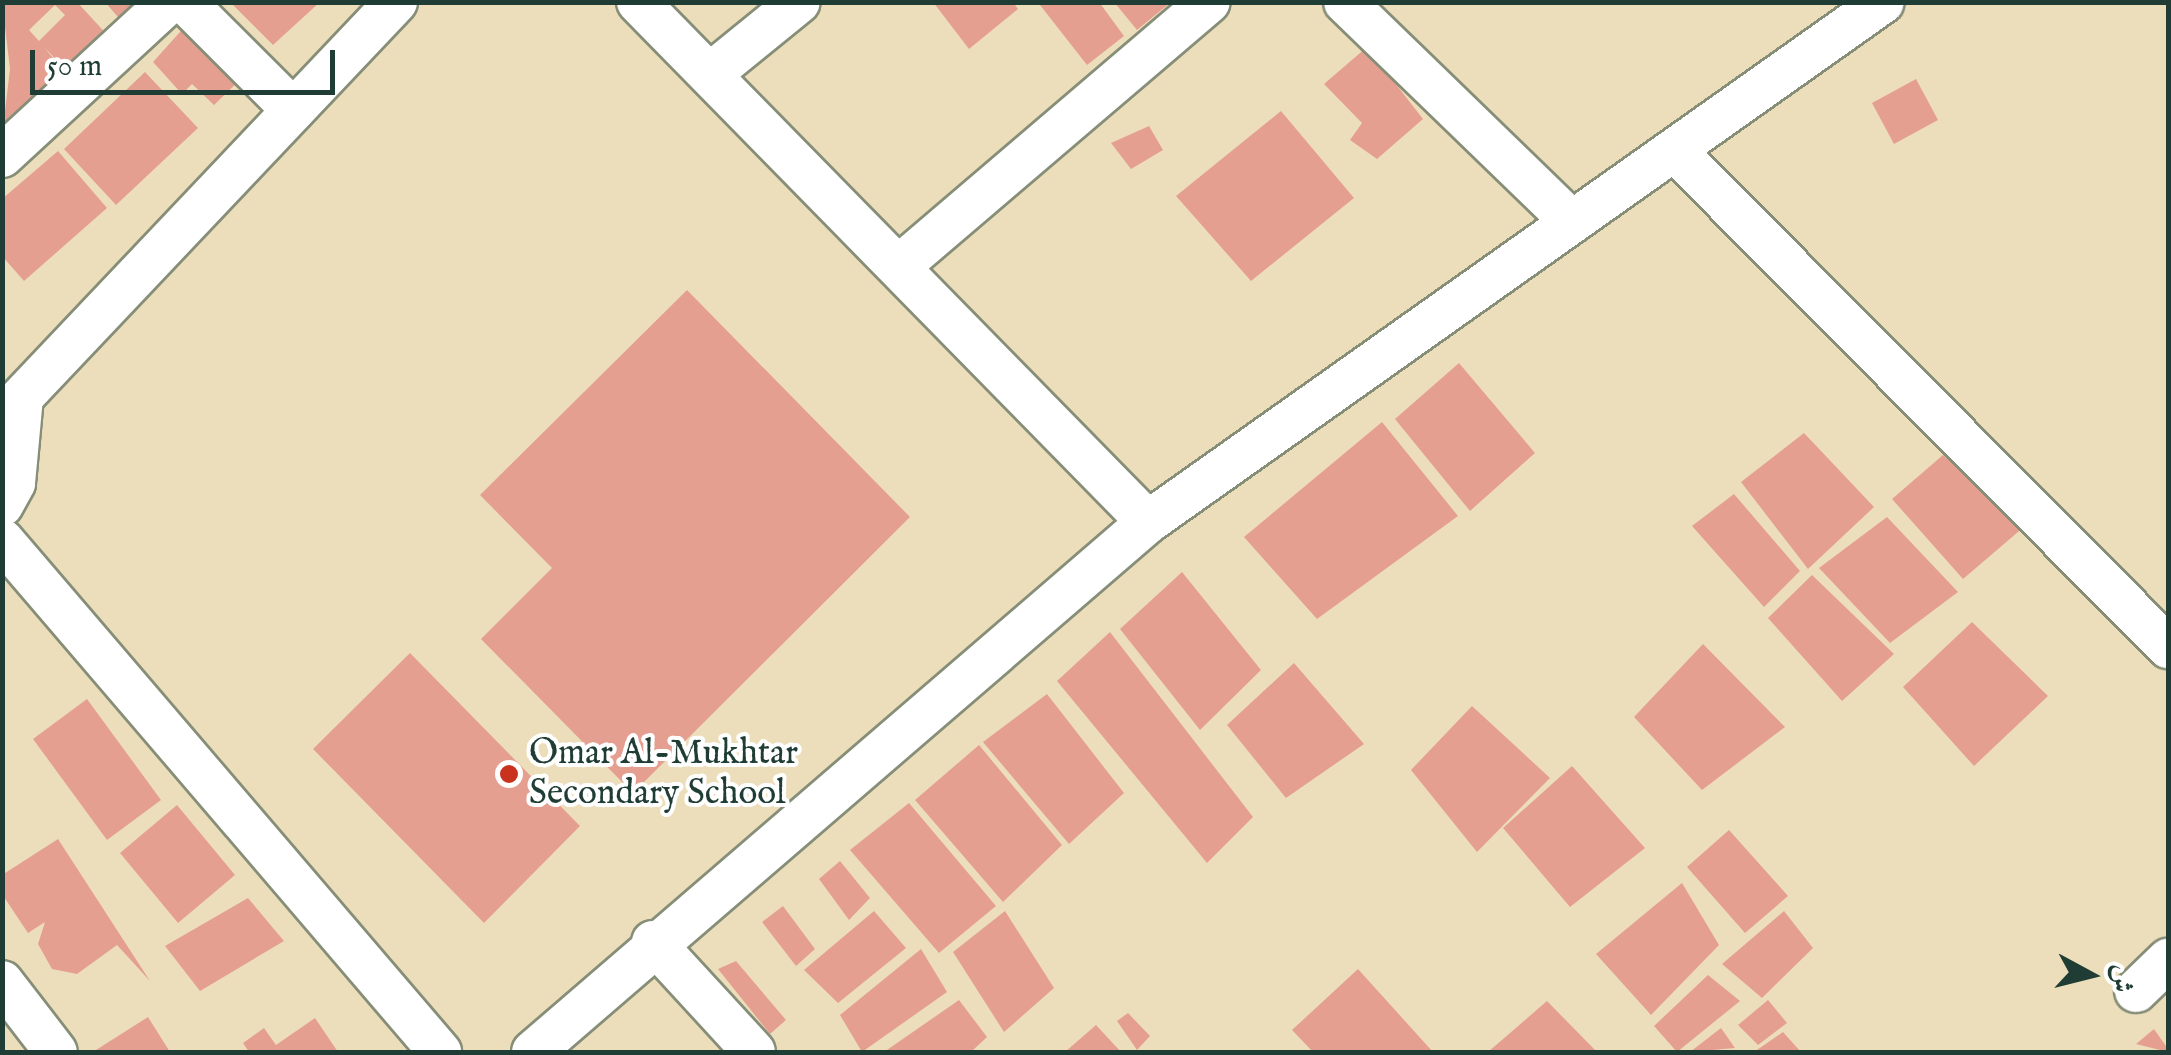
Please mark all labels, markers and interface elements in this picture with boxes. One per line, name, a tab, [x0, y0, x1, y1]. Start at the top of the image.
scale bar	[35, 30, 340, 92]
text: 50 m	[47, 48, 102, 86]
place label: Omar Al-Mukhtar Secondary School	[529, 733, 798, 815]
marker: Omar Al-Mukhtar Secondary School	[498, 763, 520, 785]
north arrow	[2041, 925, 2141, 1025]
text: ش	[2102, 963, 2140, 995]

